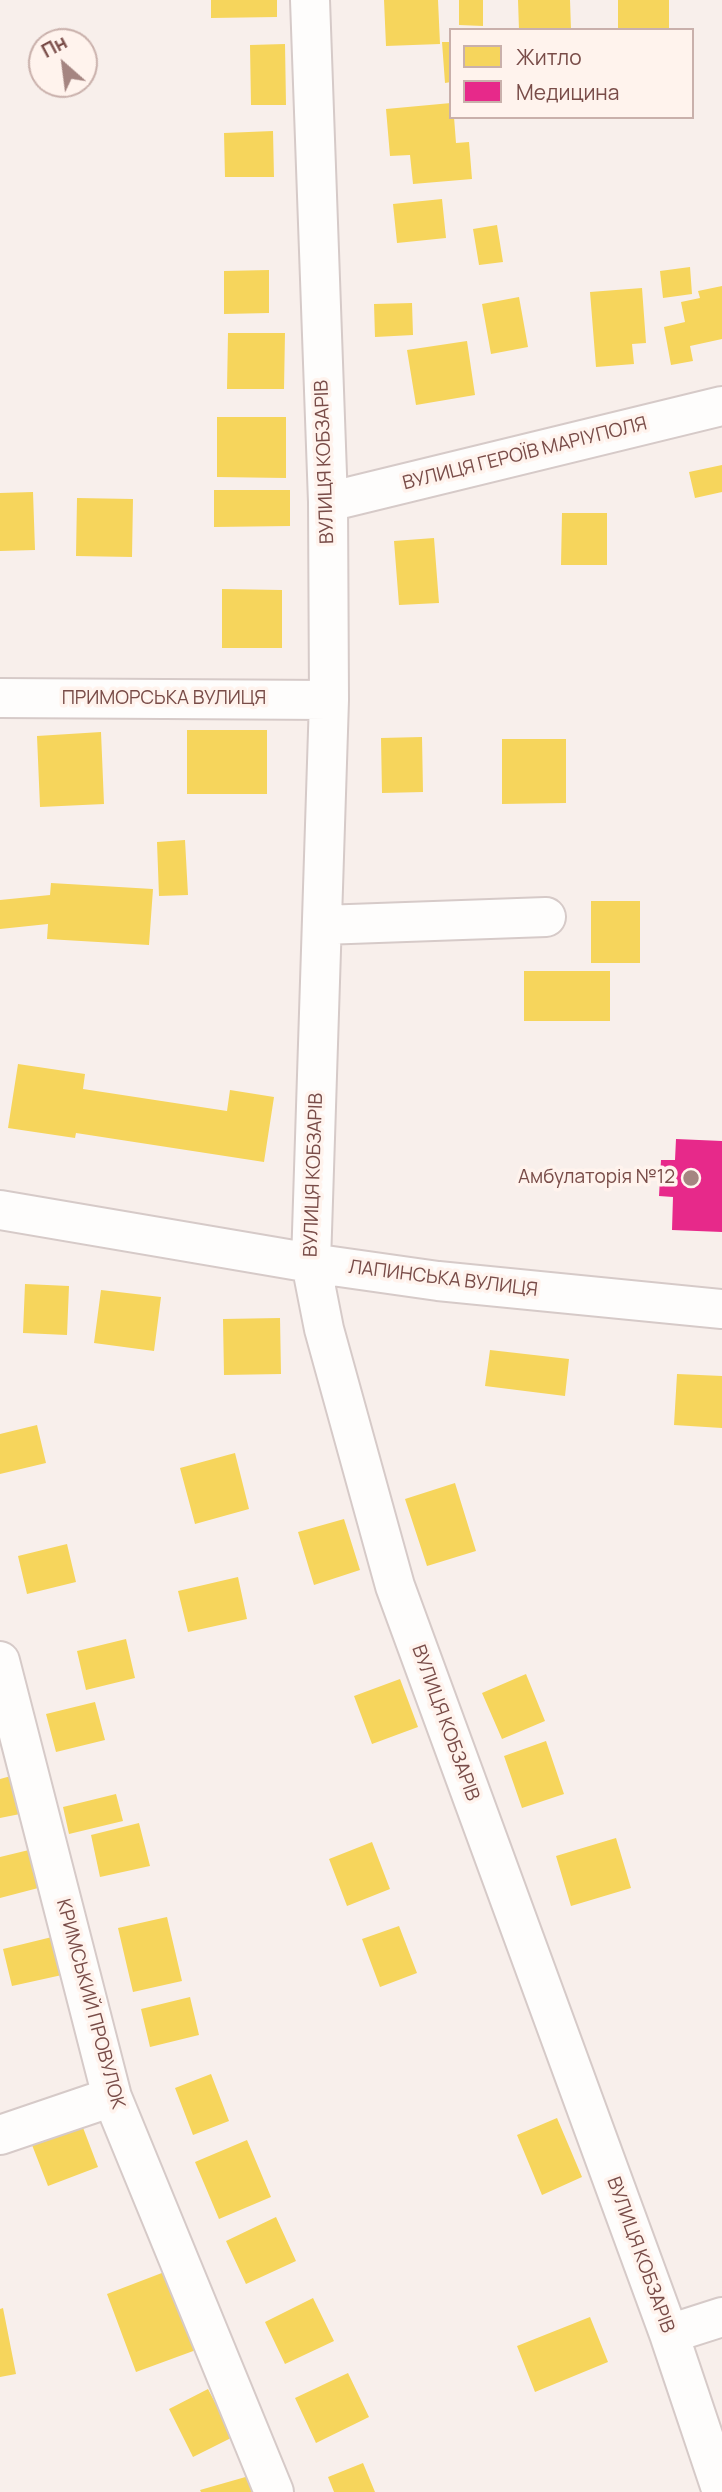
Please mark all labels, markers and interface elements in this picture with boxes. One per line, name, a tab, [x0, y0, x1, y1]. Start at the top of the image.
north arrow	[28, 28, 98, 98]
legend	[449, 28, 694, 119]
text: Пн	[37, 29, 71, 64]
text: Житло	[516, 43, 582, 71]
text: Медицина	[516, 78, 619, 106]
street label: ВУЛИЦЯ КОБЗАРІВ	[311, 380, 339, 544]
street label: ВУЛИЦЯ ГЕРОЇВ МАРІУПОЛЯ	[401, 413, 649, 495]
street label: ПРИМОРСЬКА ВУЛИЦЯ	[62, 688, 266, 710]
street label: ВУЛИЦЯ КОБЗАРІВ	[300, 1093, 328, 1257]
place label: Амбулаторія №12	[518, 1167, 675, 1189]
marker: Амбулаторія №12	[681, 1168, 701, 1188]
street label: ЛАПИНСЬКА ВУЛИЦЯ	[347, 1256, 539, 1302]
street label: ВУЛИЦЯ КОБЗАРІВ	[406, 1642, 484, 1804]
street label: КРИМСЬКИЙ ПРОВУЛОК	[51, 1897, 129, 2111]
street label: ВУЛИЦЯ КОБЗАРІВ	[601, 2174, 679, 2336]

